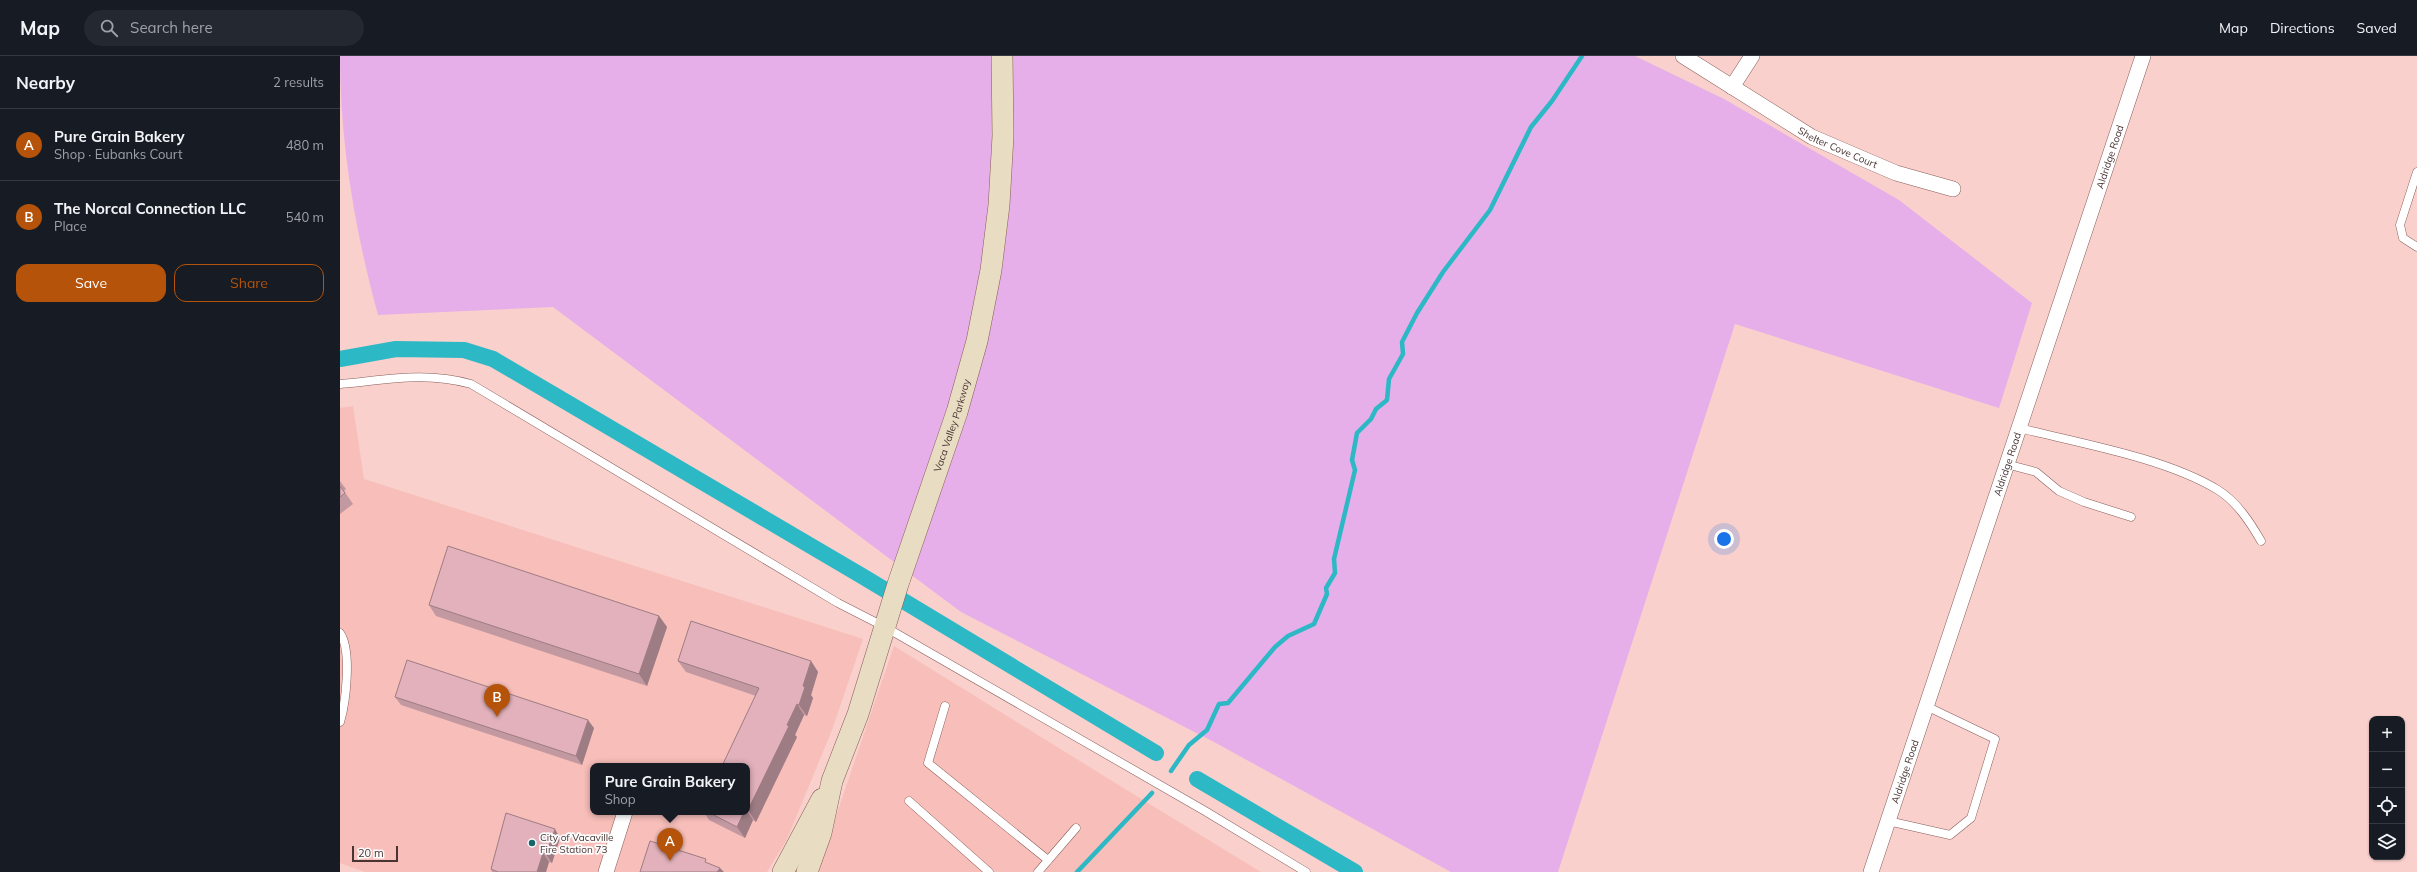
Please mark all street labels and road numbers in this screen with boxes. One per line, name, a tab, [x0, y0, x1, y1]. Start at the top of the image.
street label: Shelter Cove Court	[1796, 123, 1880, 171]
street label: Aldridge Road	[2093, 123, 2126, 190]
street label: Vaca Valley Parkway	[930, 377, 973, 474]
street label: Aldridge Road	[1990, 431, 2024, 498]
street label: Aldridge Road	[1888, 738, 1921, 805]

